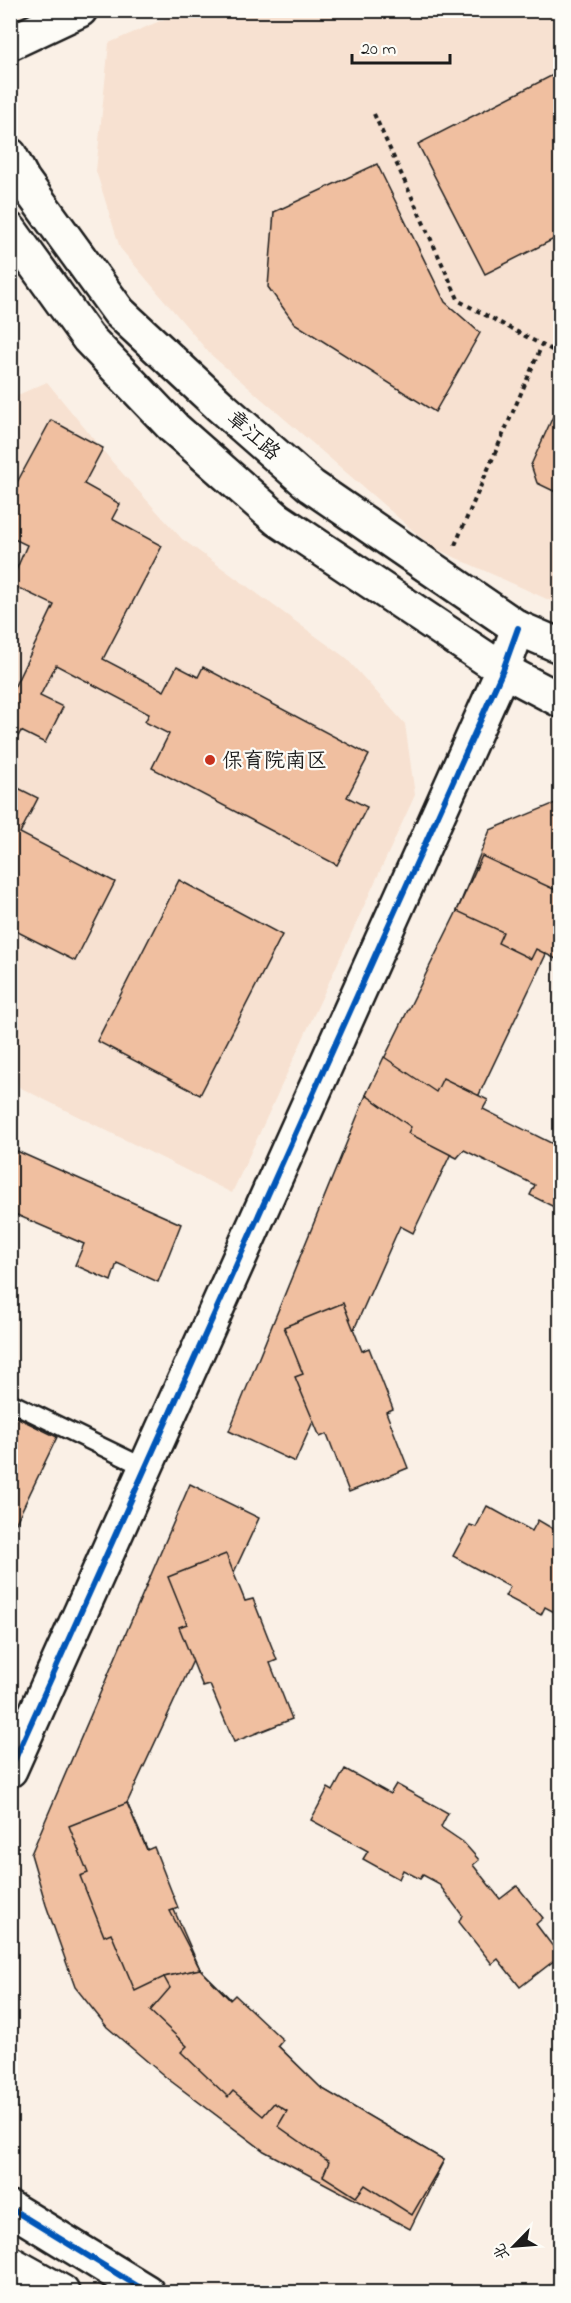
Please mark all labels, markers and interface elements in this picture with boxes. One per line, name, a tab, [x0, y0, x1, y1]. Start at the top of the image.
scale bar	[352, 27, 450, 65]
text: 20 m	[361, 37, 396, 63]
street label: 章江路	[219, 405, 286, 468]
place label: 保育院南区	[222, 747, 327, 777]
marker: 保育院南区	[203, 753, 217, 767]
north arrow	[484, 2216, 544, 2276]
text: 北	[488, 2239, 516, 2264]

